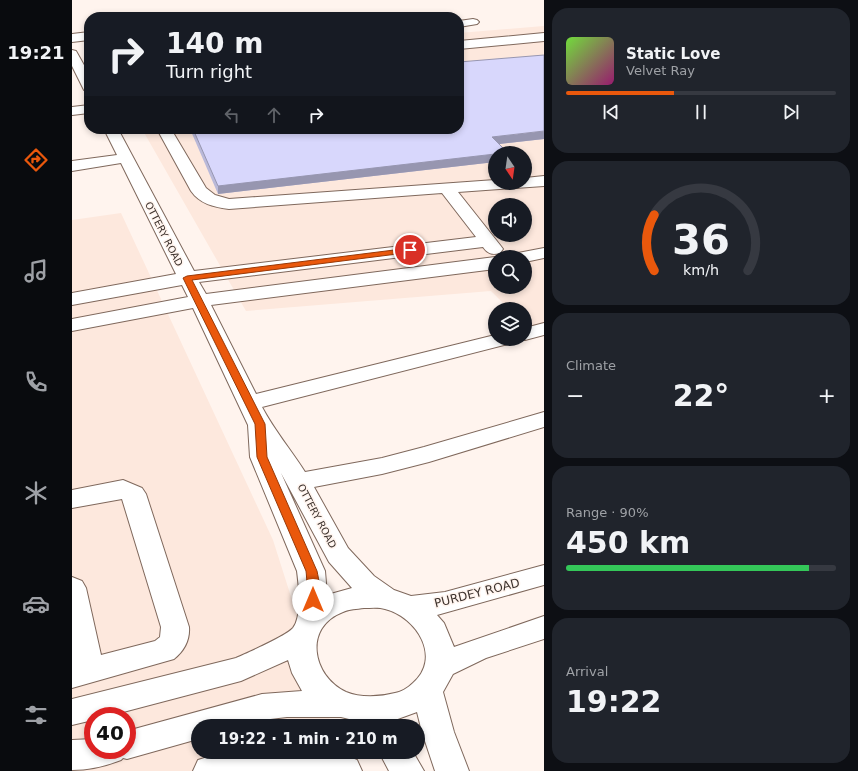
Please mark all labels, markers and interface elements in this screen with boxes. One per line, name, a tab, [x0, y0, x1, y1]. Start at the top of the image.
text: 140 m	[166, 27, 263, 60]
icon: right	[100, 28, 152, 80]
text: 19:21	[7, 42, 65, 63]
text: Static Love	[626, 45, 720, 63]
text: Turn right	[166, 61, 252, 82]
text: Velvet Ray	[626, 63, 695, 78]
icon: previous	[600, 101, 622, 123]
icon: pause	[690, 101, 712, 123]
icon: next	[780, 101, 802, 123]
icon: left	[221, 104, 243, 126]
icon: ahead	[263, 104, 285, 126]
icon: right	[305, 104, 327, 126]
icon: directions	[22, 146, 50, 174]
north arrow	[488, 146, 532, 190]
map controls	[488, 146, 532, 346]
button: sound	[488, 198, 532, 242]
street label: OTTERY ROAD	[143, 200, 185, 268]
text: 36	[672, 215, 730, 264]
pin	[393, 233, 427, 267]
icon: arrive	[399, 239, 421, 261]
button: search	[488, 250, 532, 294]
icon: music	[22, 257, 50, 285]
text: km/h	[683, 261, 719, 277]
button: layers	[488, 302, 532, 346]
text: Climate	[566, 358, 616, 373]
icon: phone	[22, 368, 50, 396]
text: 22°	[673, 378, 729, 413]
text: −	[566, 383, 584, 408]
text: +	[818, 383, 836, 408]
icon: climate	[22, 479, 50, 507]
street label: OTTERY ROAD	[295, 482, 339, 550]
text: Range · 90%	[566, 505, 649, 520]
text: 450 km	[566, 525, 690, 560]
street label: PURDEY ROAD	[433, 576, 521, 610]
position arrow	[292, 579, 334, 621]
icon: car	[22, 590, 50, 618]
text: Arrival	[566, 664, 608, 679]
text: 19:22	[566, 684, 662, 719]
icon: filters	[22, 701, 50, 729]
speed limit sign: 40	[84, 707, 136, 759]
text: 19:22 · 1 min · 210 m	[218, 730, 398, 748]

